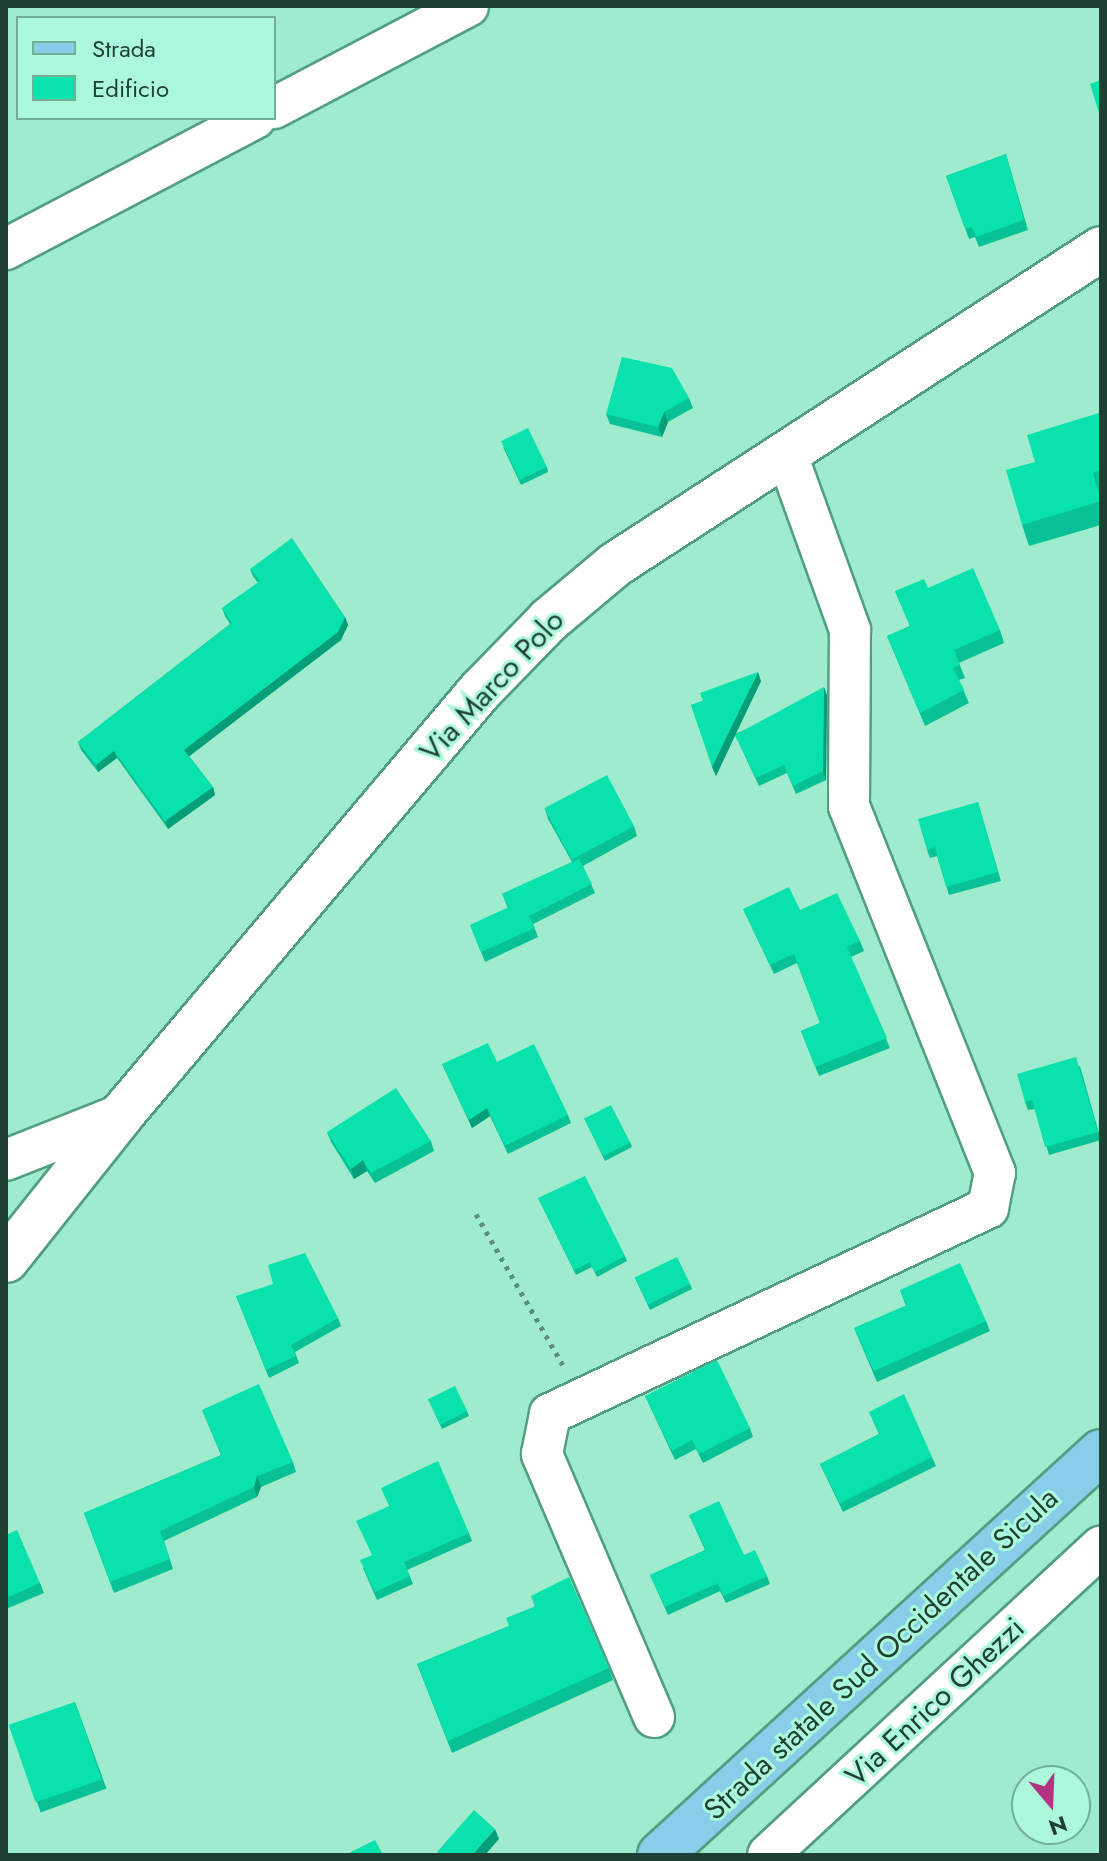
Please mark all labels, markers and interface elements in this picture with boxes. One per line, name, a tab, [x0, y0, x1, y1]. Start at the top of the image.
legend	[16, 16, 276, 120]
text: Strada	[92, 31, 156, 66]
text: Edificio	[92, 71, 169, 106]
street label: Via Marco Polo	[413, 603, 571, 769]
street label: Strada statale Sud Occidentale Sicula	[696, 1480, 1066, 1828]
street label: Via Enrico Ghezzi	[838, 1610, 1032, 1794]
north arrow	[1011, 1765, 1091, 1845]
text: N	[1045, 1808, 1072, 1844]

